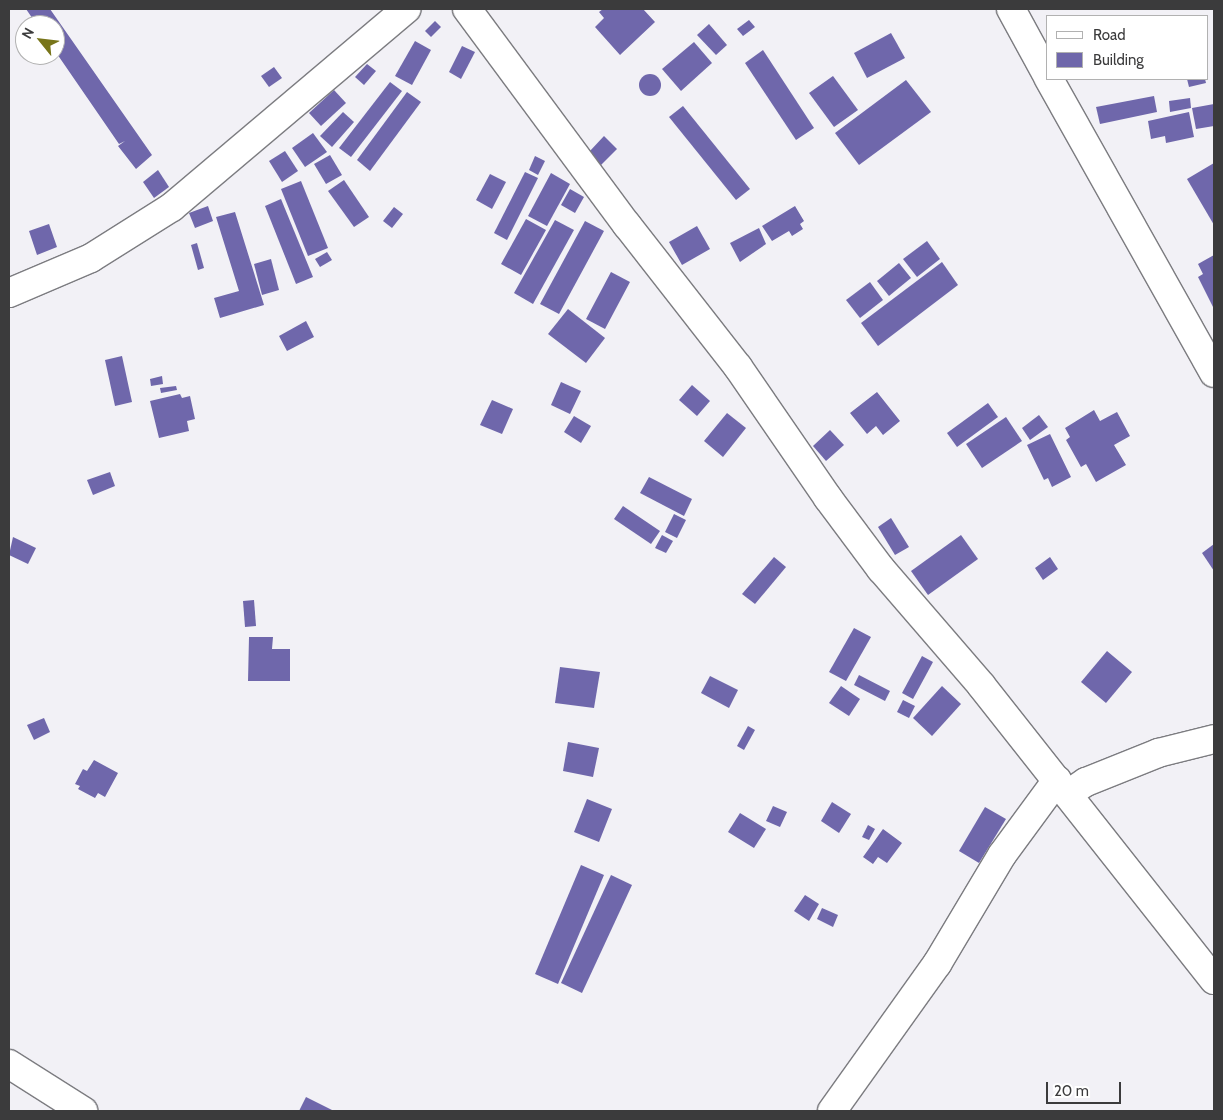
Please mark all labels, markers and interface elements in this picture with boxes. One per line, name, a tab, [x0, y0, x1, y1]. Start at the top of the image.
north arrow	[15, 15, 65, 65]
legend	[1046, 15, 1208, 80]
text: N	[17, 25, 38, 42]
text: Road	[1093, 26, 1126, 44]
text: Building	[1093, 51, 1144, 69]
scale bar	[1048, 1072, 1123, 1104]
text: 20 m	[1054, 1082, 1089, 1100]

